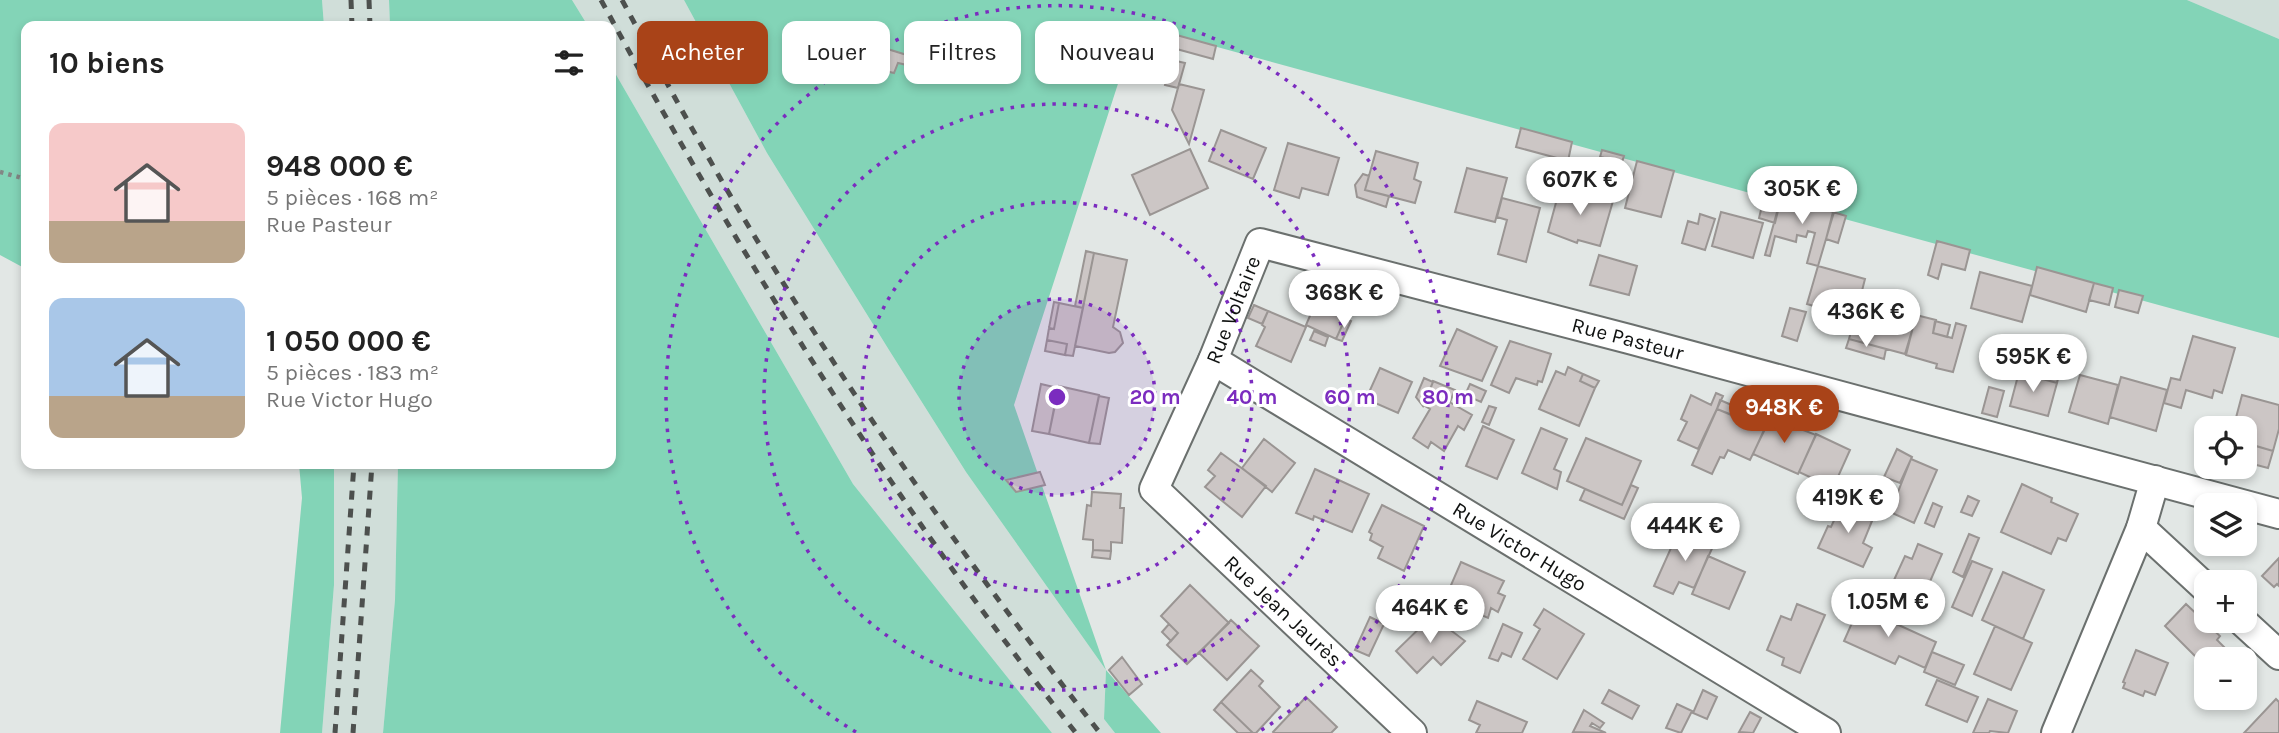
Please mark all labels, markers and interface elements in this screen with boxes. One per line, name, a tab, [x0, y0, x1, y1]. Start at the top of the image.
chip: Acheter	[637, 21, 768, 84]
chip: Louer	[782, 21, 890, 84]
chip: Filtres	[904, 21, 1021, 84]
chip: Nouveau	[1035, 21, 1179, 84]
icon: filters	[550, 44, 588, 82]
text: 10 biens	[49, 45, 165, 81]
text: 948 000 €	[266, 148, 413, 184]
icon: home	[105, 151, 189, 235]
pin: 607K €	[1523, 158, 1637, 217]
text: 607K €	[1542, 166, 1618, 193]
pin: 305K €	[1745, 166, 1859, 226]
text: 305K €	[1763, 175, 1841, 202]
text: 5 pièces · 168 m²	[266, 184, 438, 211]
text: Rue Pasteur	[266, 211, 391, 238]
street label: Rue Voltaire	[1201, 252, 1266, 367]
pin: 368K €	[1287, 270, 1401, 330]
text: 368K €	[1305, 279, 1383, 306]
pin: 436K €	[1809, 290, 1923, 349]
text: 436K €	[1827, 298, 1905, 325]
street label: Rue Pasteur	[1569, 313, 1687, 365]
text: 1 050 000 €	[266, 323, 431, 359]
icon: home	[105, 326, 189, 410]
pin: 595K €	[1976, 334, 2090, 394]
text: 595K €	[1995, 343, 2071, 370]
text: 5 pièces · 183 m²	[266, 359, 439, 386]
centre of rings	[1045, 385, 1069, 409]
text: 20 m	[1129, 385, 1181, 409]
text: 40 m	[1226, 385, 1278, 409]
text: 60 m	[1324, 385, 1376, 409]
text: 80 m	[1422, 385, 1474, 409]
text: Rue Victor Hugo	[266, 386, 433, 413]
pin: 948K €	[1727, 386, 1841, 445]
text: 948K €	[1745, 394, 1823, 421]
map controls	[2194, 416, 2257, 710]
button: locate	[2194, 416, 2257, 479]
pin: 419K €	[1791, 476, 1905, 535]
text: 419K €	[1812, 484, 1884, 511]
button: layers	[2194, 493, 2257, 556]
street label: Rue Victor Hugo	[1448, 497, 1591, 596]
pin: 444K €	[1628, 504, 1742, 563]
text: 444K €	[1647, 512, 1723, 539]
street label: Rue Jean Jaurès	[1219, 550, 1347, 672]
button: +	[2194, 570, 2257, 633]
pin: 1.05M €	[1823, 580, 1953, 639]
pin: 464K €	[1373, 586, 1487, 645]
text: 1.05M €	[1847, 588, 1929, 615]
text: 464K €	[1392, 594, 1468, 621]
button: −	[2194, 647, 2257, 710]

